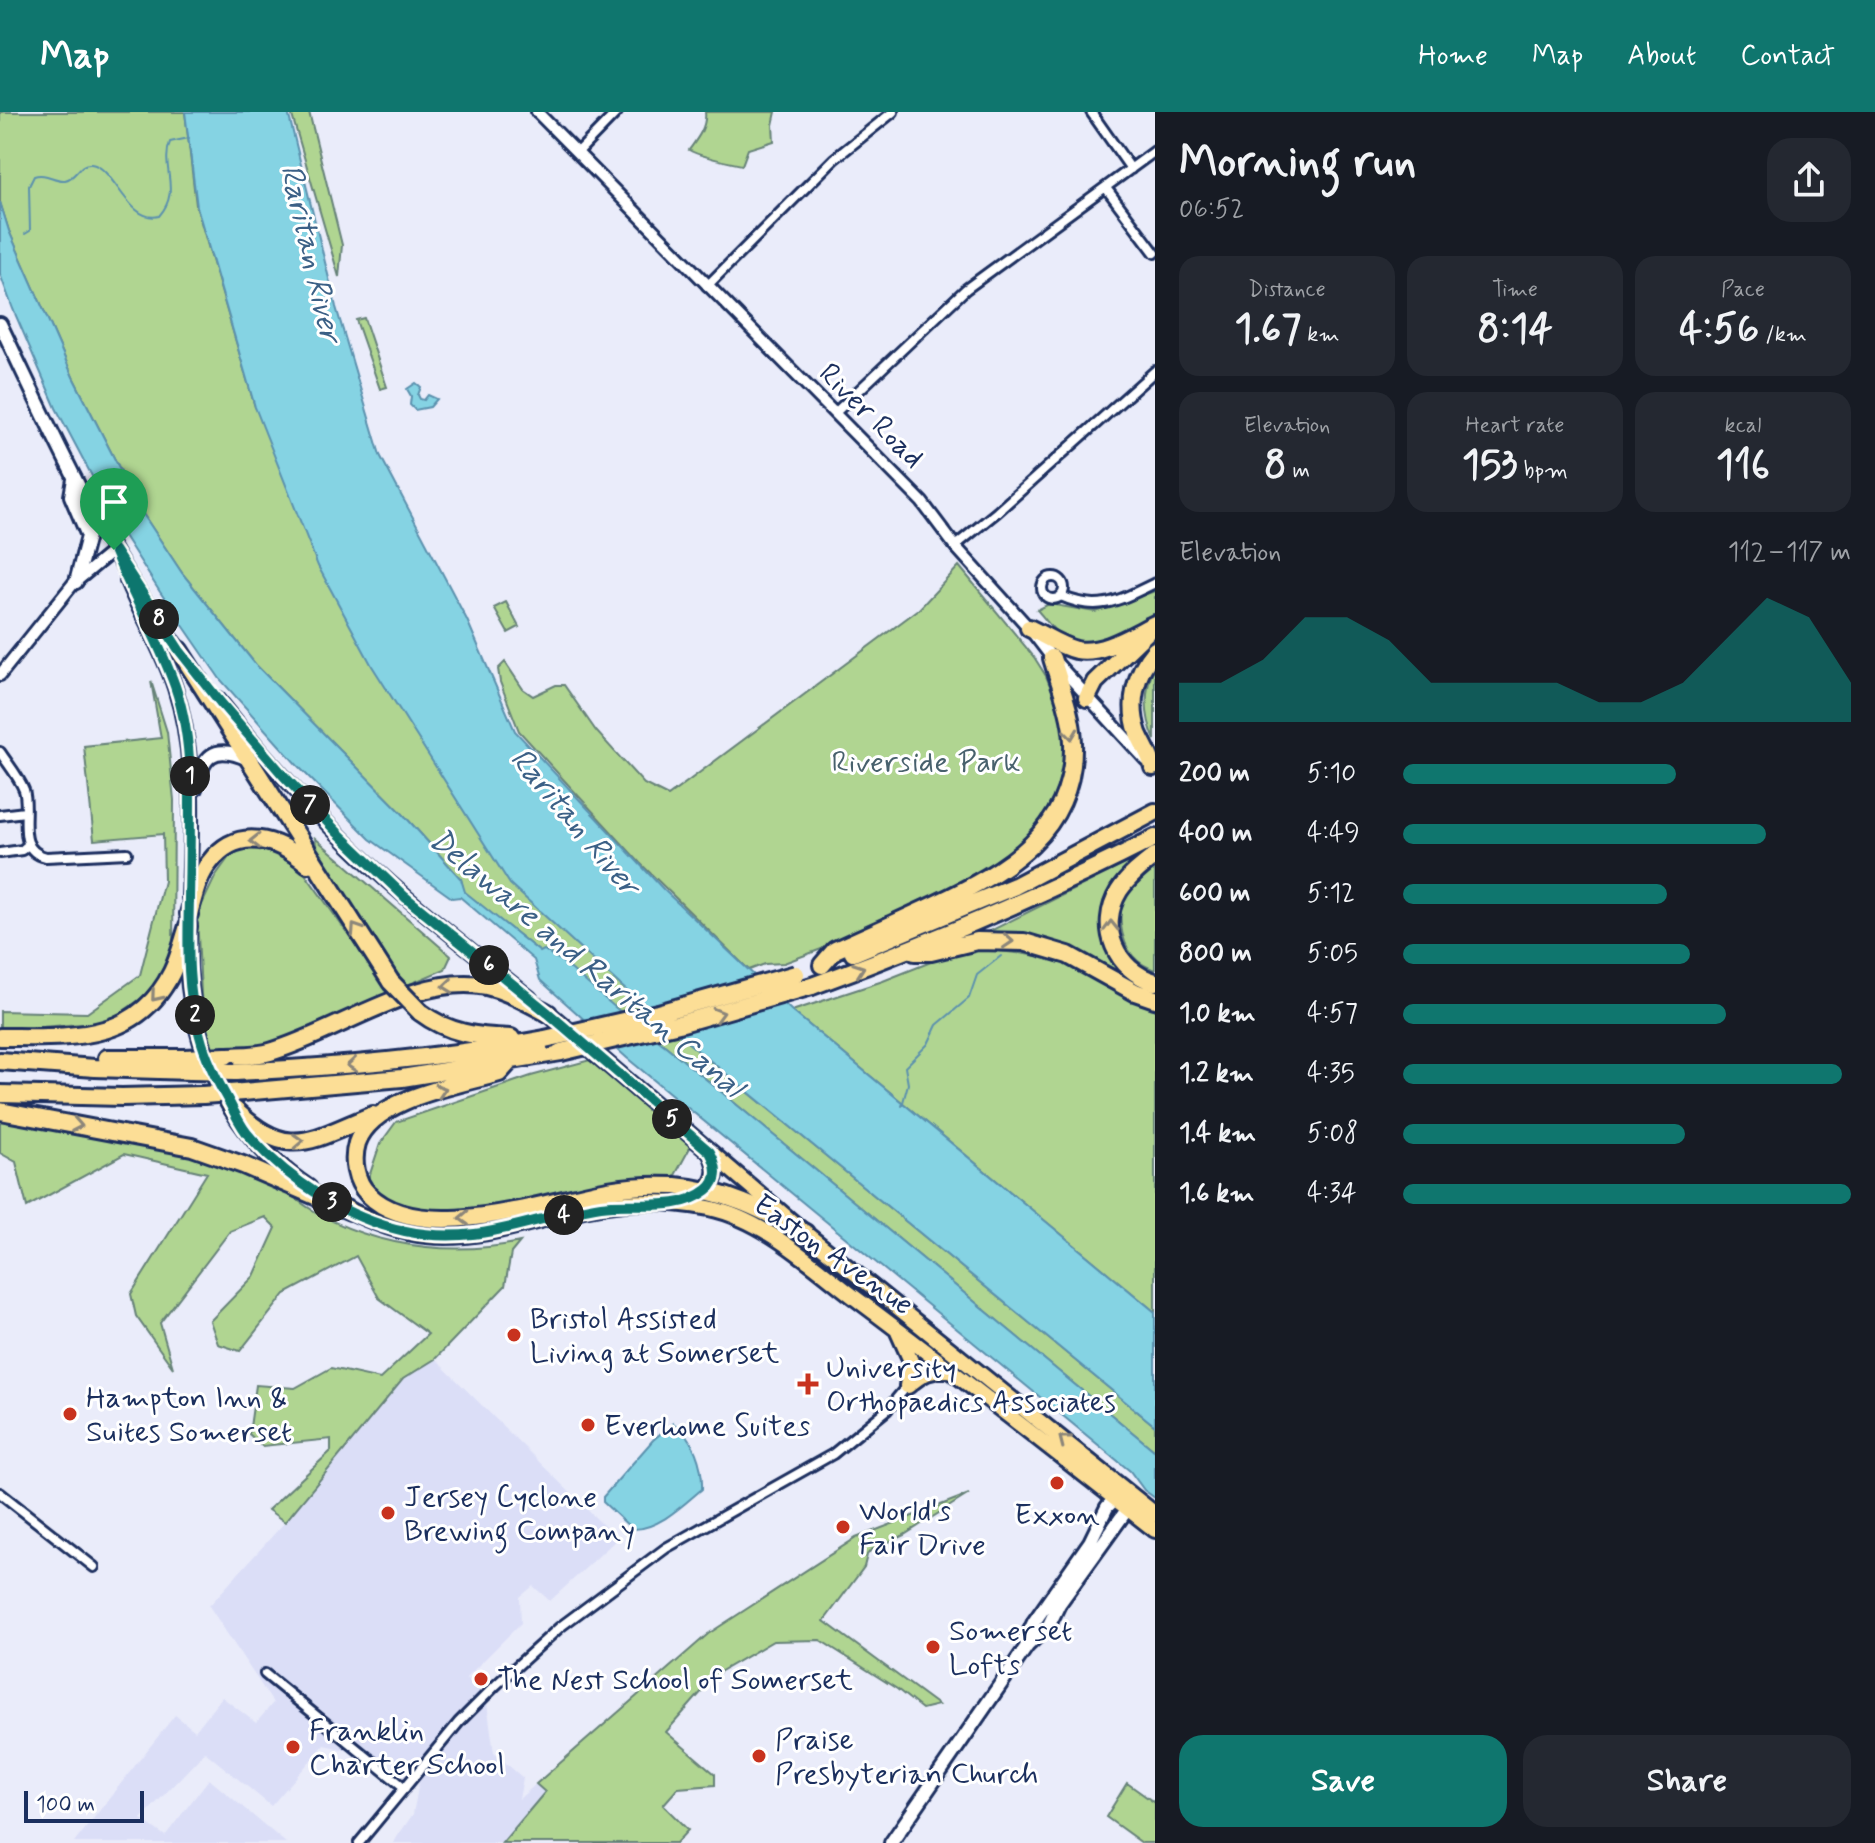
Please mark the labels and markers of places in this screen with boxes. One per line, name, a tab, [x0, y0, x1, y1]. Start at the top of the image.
pin	[80, 468, 148, 550]
pin: 8	[139, 599, 179, 639]
pin: 1	[170, 756, 210, 796]
pin: 7	[290, 785, 330, 825]
pin: 6	[469, 945, 509, 985]
pin: 2	[175, 995, 215, 1035]
pin: 5	[652, 1099, 692, 1139]
pin: 3	[312, 1182, 352, 1222]
pin: 4	[544, 1195, 584, 1235]
place label: Bristol Assisted Living at Somerset	[530, 1300, 780, 1373]
marker: Bristol Assisted Living at Somerset	[505, 1326, 523, 1344]
place label: University Orthopaedics Associates	[826, 1349, 1116, 1422]
marker: University Orthopaedics Associates	[797, 1373, 819, 1395]
place label: Hampton Inn & Suites Somerset	[86, 1379, 292, 1452]
marker: Hampton Inn & Suites Somerset	[61, 1405, 79, 1423]
place label: Everhome Suites	[604, 1407, 810, 1446]
marker: Everhome Suites	[579, 1416, 597, 1434]
marker: Exxon	[1048, 1474, 1066, 1492]
place label: Jersey Cyclone Brewing Company	[404, 1478, 635, 1554]
place label: World's Fair Drive	[859, 1492, 986, 1565]
place label: Exxon	[1014, 1496, 1100, 1535]
marker: Jersey Cyclone Brewing Company	[379, 1504, 397, 1522]
marker: World's Fair Drive	[834, 1518, 852, 1536]
place label: Somerset Lofts	[949, 1612, 1073, 1685]
marker: Somerset Lofts	[924, 1638, 942, 1656]
place label: The Nest School of Somerset	[497, 1661, 853, 1700]
marker: The Nest School of Somerset	[472, 1670, 490, 1688]
place label: Franklin Charter School	[309, 1712, 505, 1785]
place label: Praise Presbyterian Church	[775, 1721, 1038, 1794]
marker: Franklin Charter School	[284, 1738, 302, 1756]
marker: Praise Presbyterian Church	[750, 1747, 768, 1765]

